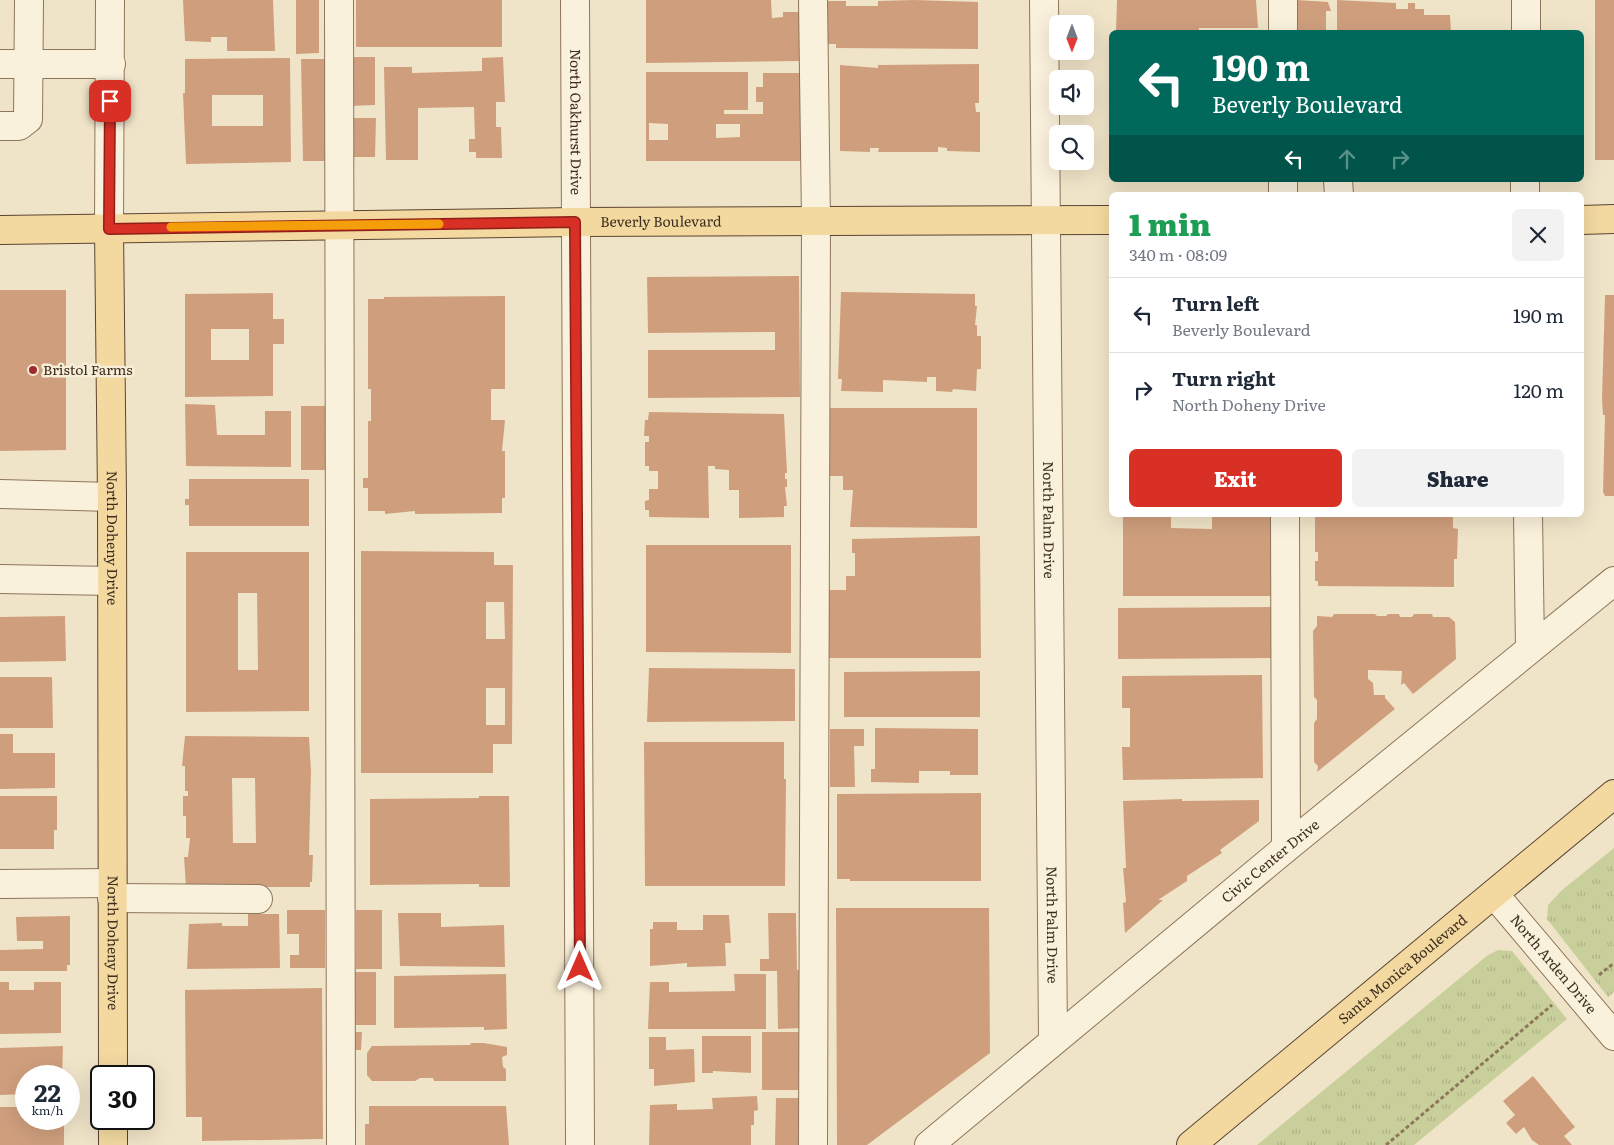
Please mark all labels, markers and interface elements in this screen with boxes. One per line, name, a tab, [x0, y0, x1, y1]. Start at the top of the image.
north arrow	[1049, 15, 1094, 60]
map controls	[1049, 15, 1094, 170]
text: 190 m	[1212, 40, 1310, 92]
street label: North Oakhurst Drive	[566, 49, 587, 195]
icon: left	[1129, 50, 1194, 115]
button: sound	[1049, 70, 1094, 115]
pin	[89, 80, 131, 122]
icon: arrive	[96, 87, 124, 115]
text: Beverly Boulevard	[1212, 87, 1402, 120]
button: search	[1049, 125, 1094, 170]
icon: left	[1280, 145, 1308, 173]
icon: ahead	[1333, 145, 1361, 173]
icon: right	[1386, 145, 1414, 173]
text: 1 min	[1129, 201, 1211, 245]
button: close	[1512, 209, 1564, 261]
street label: Beverly Boulevard	[600, 210, 722, 231]
text: 340 m · 08:09	[1129, 242, 1227, 266]
text: Turn left	[1172, 289, 1259, 317]
icon: left	[1129, 301, 1157, 329]
text: 190 m	[1513, 301, 1564, 329]
text: Beverly Boulevard	[1172, 317, 1311, 341]
place label: Bristol Farms	[43, 359, 133, 379]
marker: Bristol Farms	[27, 364, 39, 376]
text: Turn right	[1172, 364, 1276, 392]
icon: right	[1129, 376, 1157, 404]
text: 120 m	[1513, 376, 1564, 404]
text: North Doheny Drive	[1172, 392, 1326, 416]
button: Exit	[1129, 449, 1342, 507]
button: Share	[1352, 449, 1564, 507]
street label: North Palm Drive	[1039, 461, 1060, 579]
street label: North Doheny Drive	[103, 471, 123, 605]
street label: Civic Center Drive	[1217, 814, 1323, 907]
street label: North Palm Drive	[1042, 866, 1064, 984]
street label: North Doheny Drive	[104, 876, 124, 1010]
street label: Santa Monica Boulevard	[1333, 909, 1471, 1028]
street label: North Arden Drive	[1506, 910, 1602, 1018]
position arrow	[553, 940, 605, 992]
speed limit sign: 30	[90, 1065, 155, 1130]
text: 22	[34, 1073, 61, 1110]
text: km/h	[32, 1101, 63, 1119]

